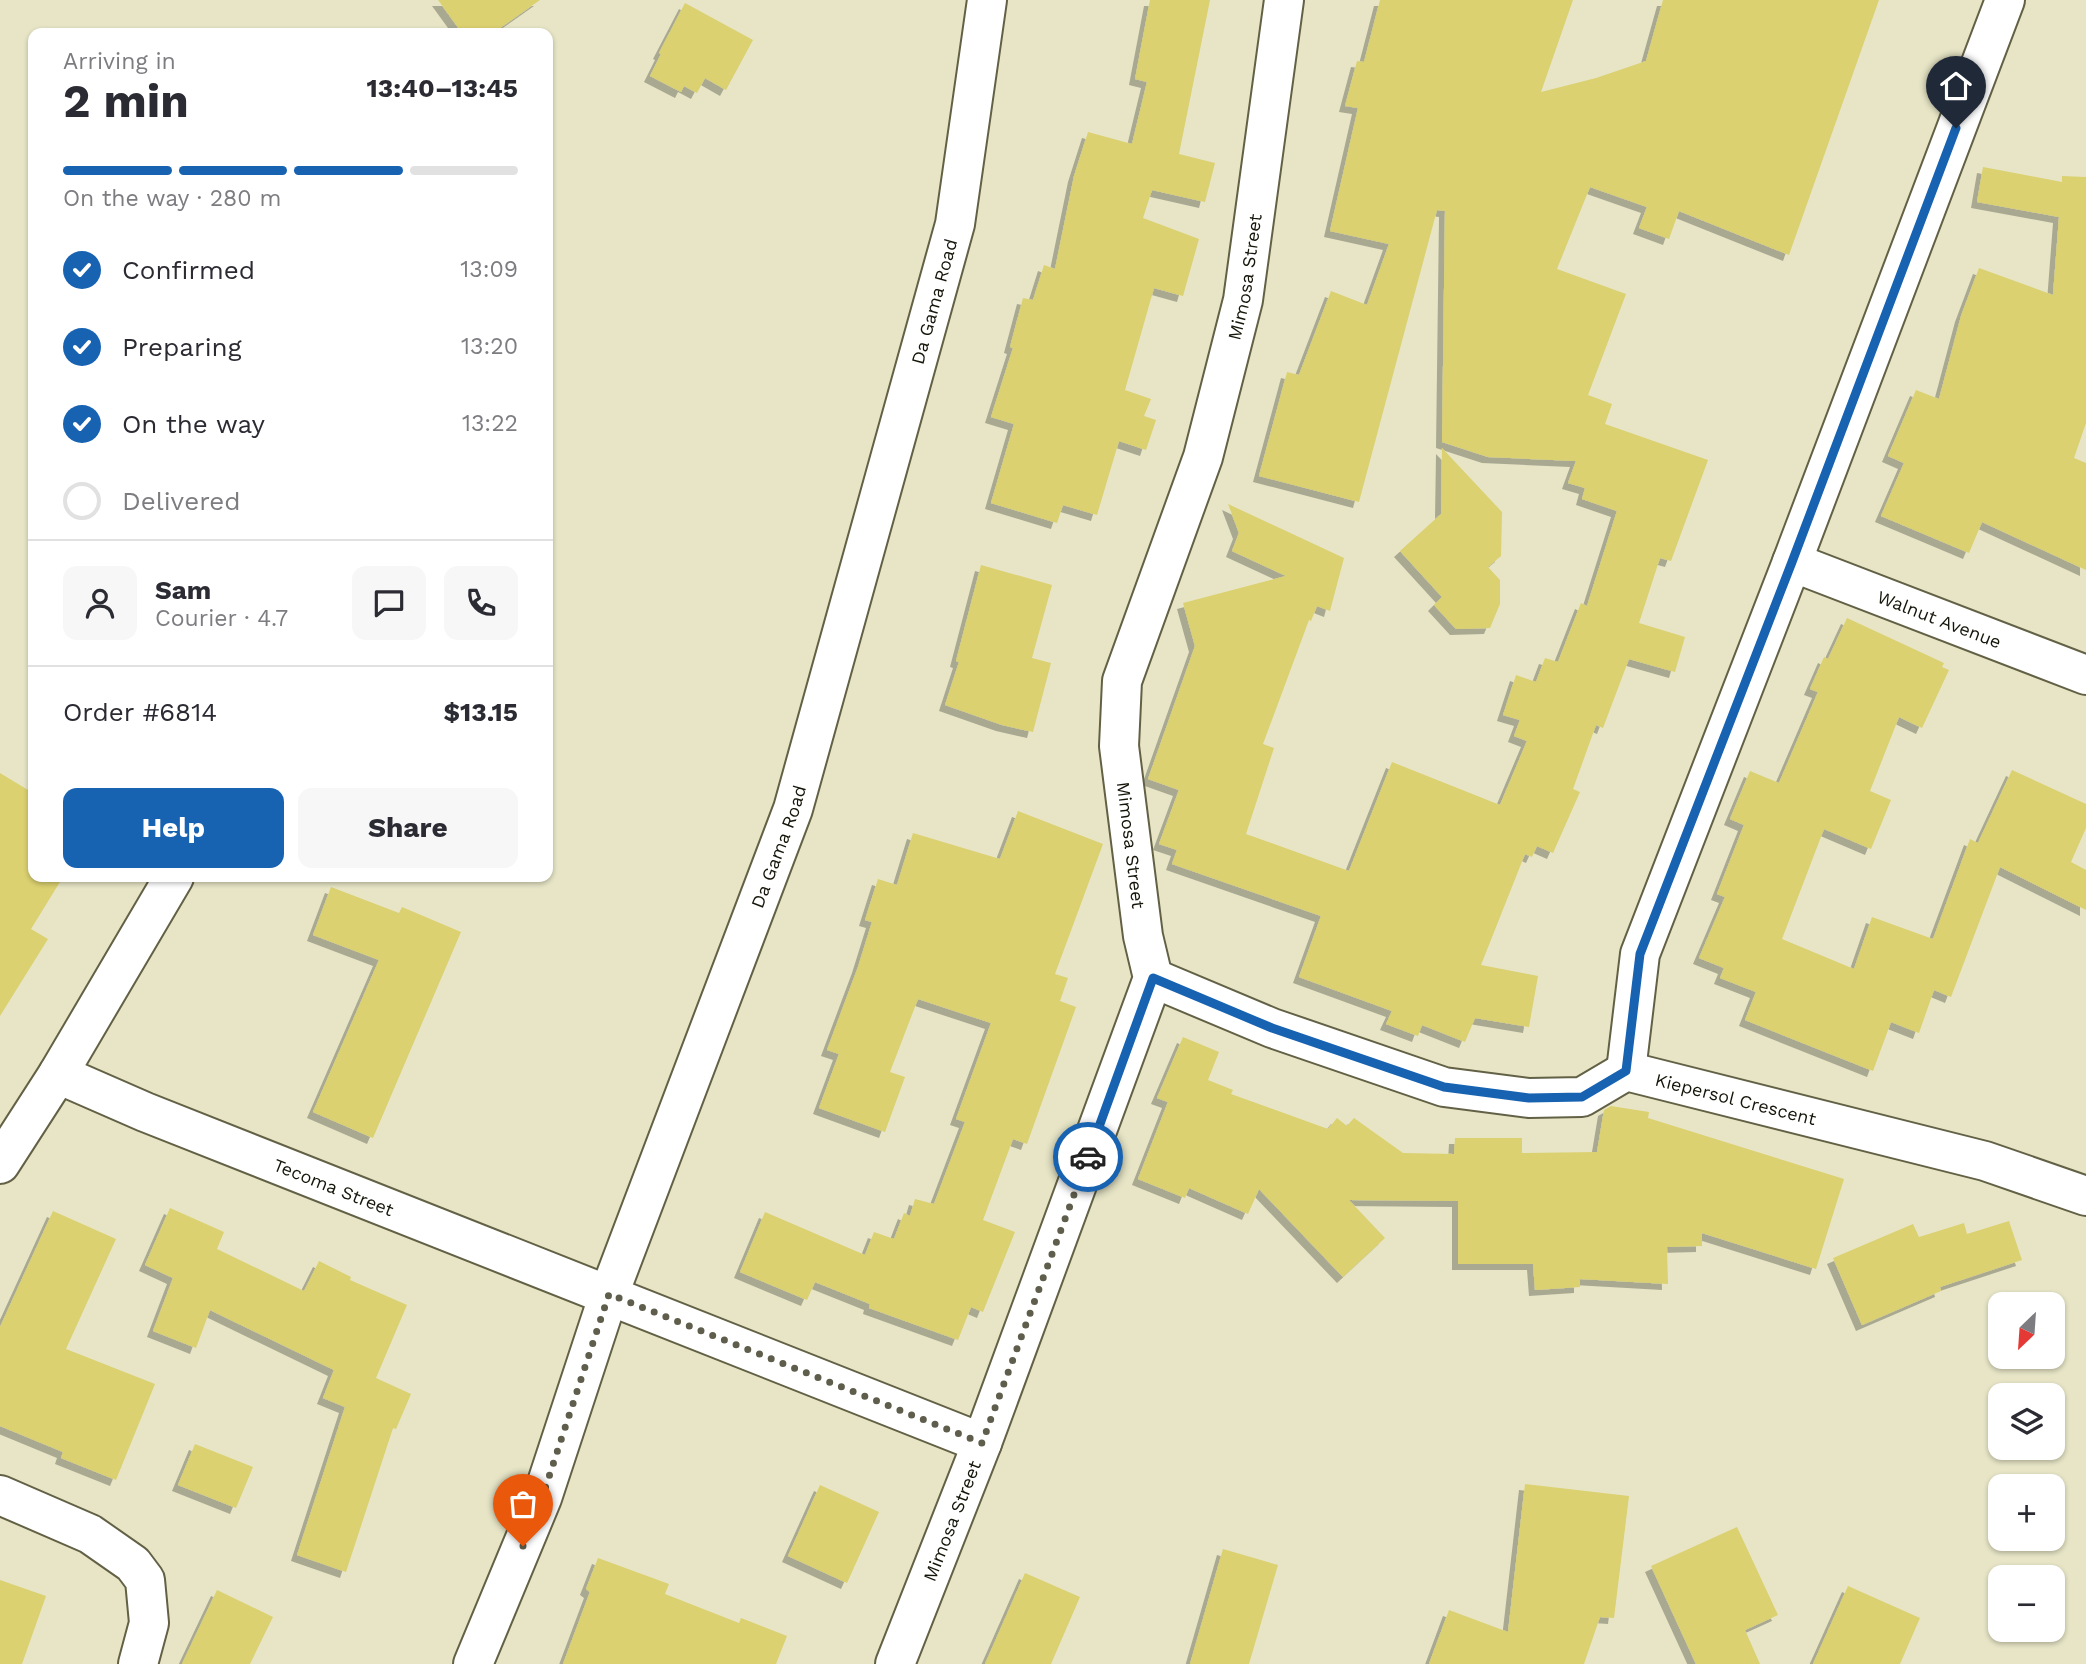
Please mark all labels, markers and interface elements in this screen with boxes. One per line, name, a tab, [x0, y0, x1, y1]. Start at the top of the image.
text: Arriving in	[63, 48, 176, 75]
pin	[1926, 56, 1986, 128]
icon: home	[1937, 67, 1975, 105]
text: 13:40–13:45	[367, 73, 518, 103]
text: 2 min	[63, 74, 189, 128]
text: On the way · 280 m	[63, 185, 281, 212]
street label: Mimosa Street	[1223, 212, 1265, 342]
street label: Da Gama Road	[906, 236, 961, 366]
icon: check	[63, 251, 101, 289]
text: Confirmed	[122, 255, 255, 285]
text: 13:09	[460, 256, 518, 283]
icon: check	[63, 328, 101, 366]
text: Preparing	[122, 332, 242, 362]
text: 13:20	[461, 333, 518, 360]
icon: check	[63, 405, 101, 443]
text: On the way	[122, 409, 265, 439]
text: 13:22	[462, 410, 518, 437]
text: Delivered	[122, 486, 241, 516]
button: person	[63, 566, 137, 640]
button: chat	[352, 566, 426, 640]
button: phone	[444, 566, 518, 640]
text: Sam	[155, 575, 211, 605]
street label: Walnut Avenue	[1874, 585, 2005, 652]
text: Courier · 4.7	[155, 605, 288, 632]
text: Order #6814	[63, 697, 217, 727]
text: $13.15	[443, 697, 518, 727]
street label: Mimosa Street	[1113, 780, 1149, 910]
street label: Da Gama Road	[746, 783, 810, 911]
button: Help	[63, 788, 284, 868]
button: Share	[298, 788, 518, 868]
street label: Kiepersol Crescent	[1653, 1068, 1819, 1129]
courier	[1053, 1122, 1123, 1192]
icon: car	[1069, 1138, 1107, 1176]
street label: Tecoma Street	[271, 1153, 397, 1220]
north arrow	[1988, 1292, 2065, 1368]
map controls	[1988, 1292, 2065, 1642]
button: layers	[1988, 1383, 2065, 1460]
street label: Mimosa Street	[918, 1457, 985, 1584]
pin	[493, 1474, 553, 1546]
button: +	[1988, 1474, 2065, 1551]
icon: bag	[504, 1485, 542, 1523]
button: −	[1988, 1565, 2065, 1642]

